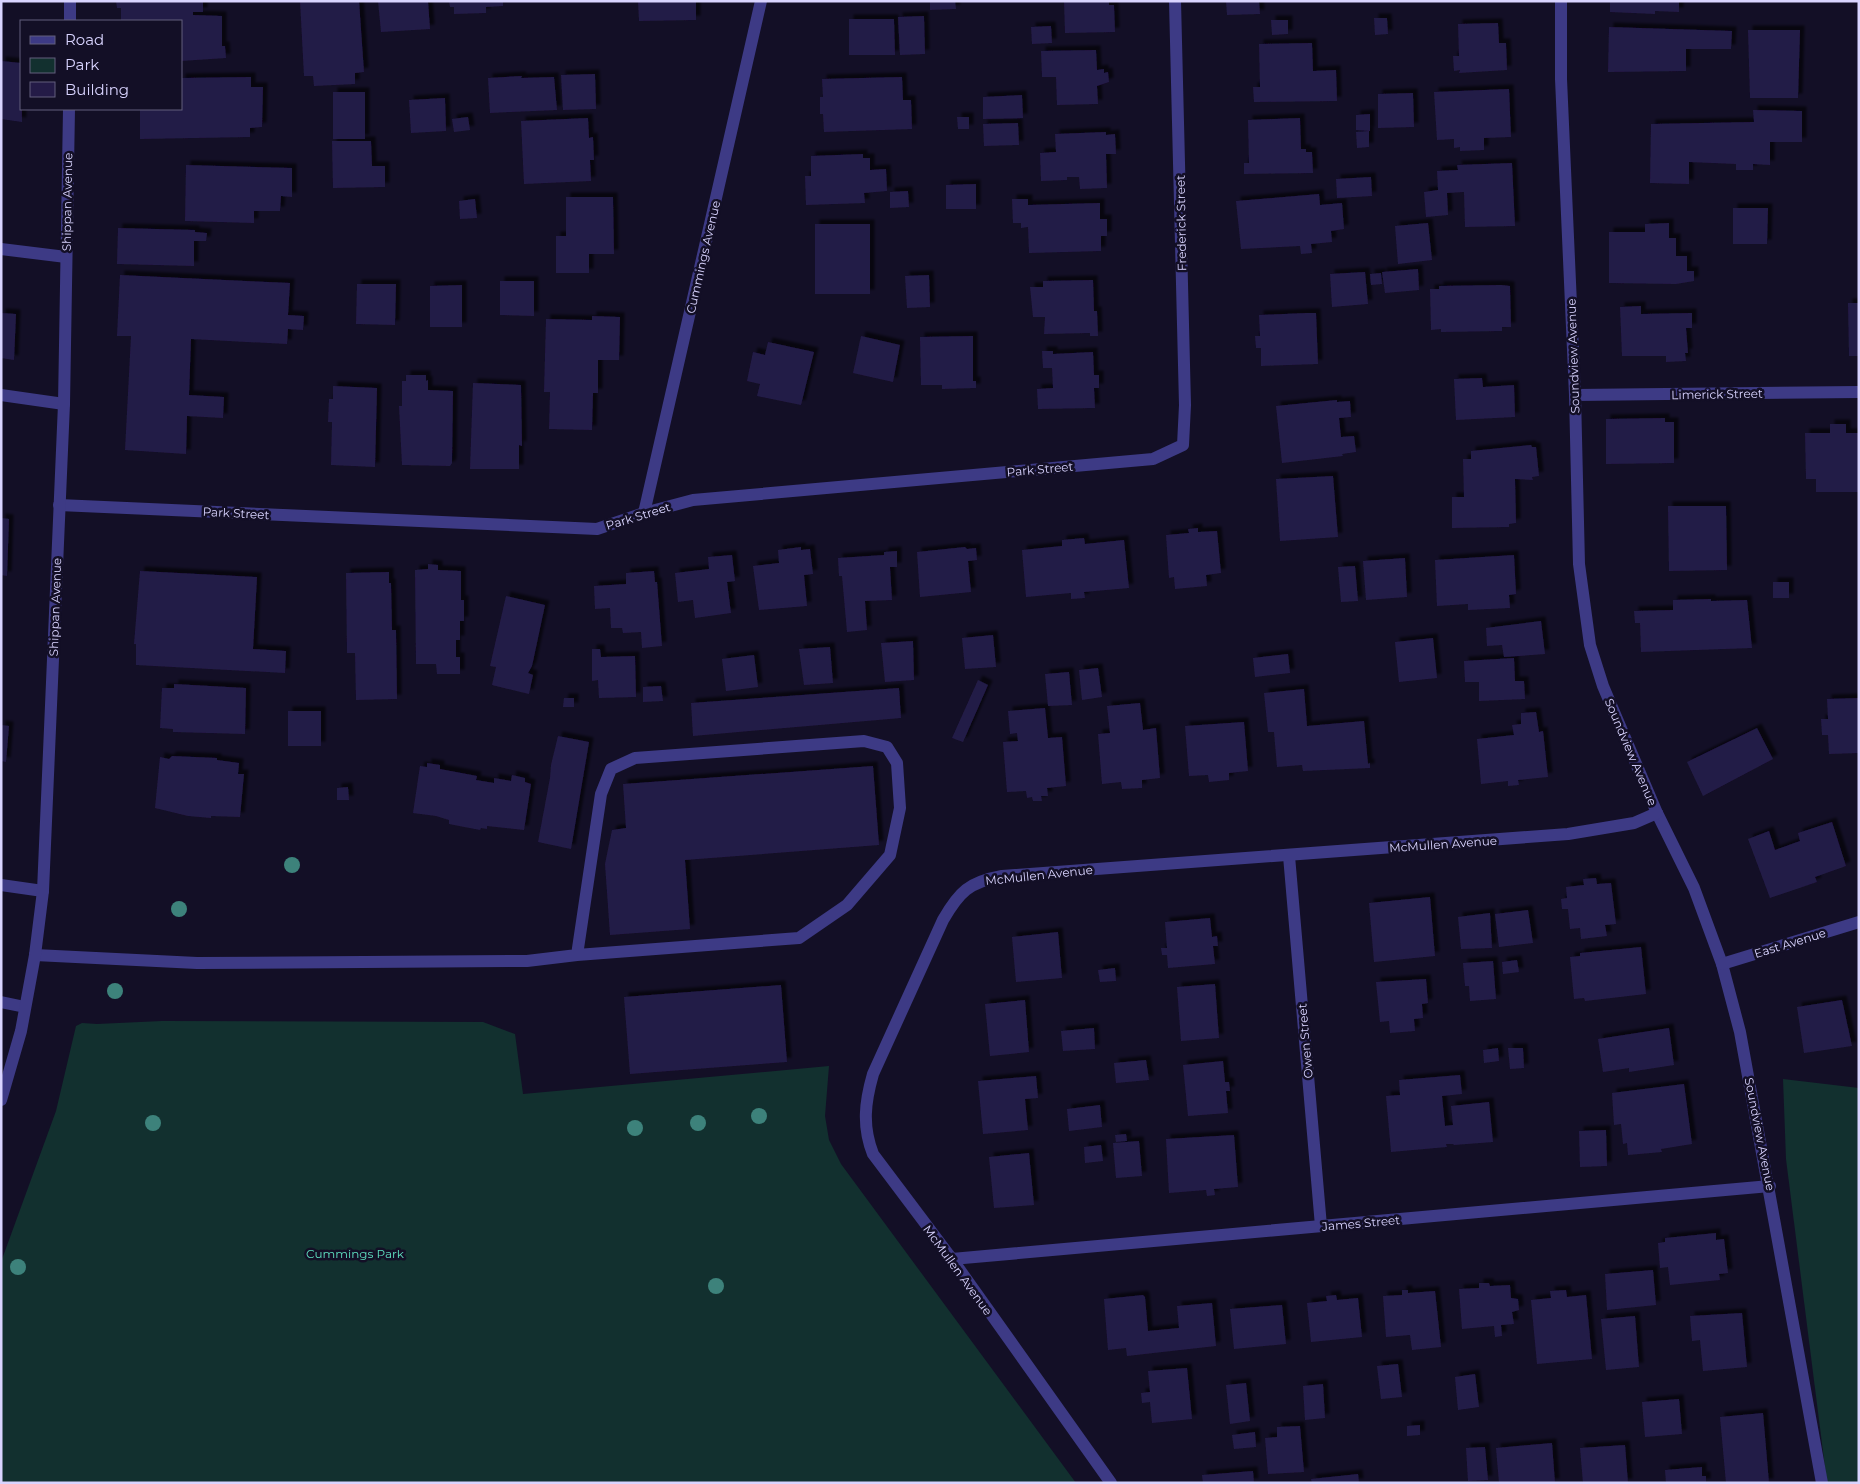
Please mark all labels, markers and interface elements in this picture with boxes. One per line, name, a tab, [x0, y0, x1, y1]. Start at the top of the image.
legend	[20, 20, 182, 110]
text: Road	[65, 30, 104, 49]
text: Park	[65, 55, 99, 74]
text: Building	[65, 80, 129, 99]
street label: Shippan Avenue	[59, 153, 75, 251]
street label: Frederick Street	[1173, 175, 1189, 271]
street label: Cummings Avenue	[683, 199, 723, 315]
street label: Soundview Avenue	[1563, 298, 1583, 414]
street label: Limerick Street	[1671, 386, 1763, 402]
street label: Park Street	[1006, 459, 1074, 479]
street label: Park Street	[604, 499, 672, 533]
street label: Park Street	[202, 504, 270, 522]
street label: Shippan Avenue	[46, 557, 64, 657]
street label: Soundview Avenue	[1602, 696, 1660, 808]
street label: McMullen Avenue	[1389, 833, 1497, 855]
street label: McMullen Avenue	[985, 862, 1093, 888]
street label: East Avenue	[1752, 925, 1828, 961]
street label: Owen Street	[1294, 1003, 1316, 1079]
street label: Soundview Avenue	[1742, 1076, 1778, 1192]
street label: James Street	[1320, 1212, 1401, 1234]
street label: McMullen Avenue	[920, 1222, 996, 1318]
park label: Cummings Park	[306, 1246, 405, 1261]

